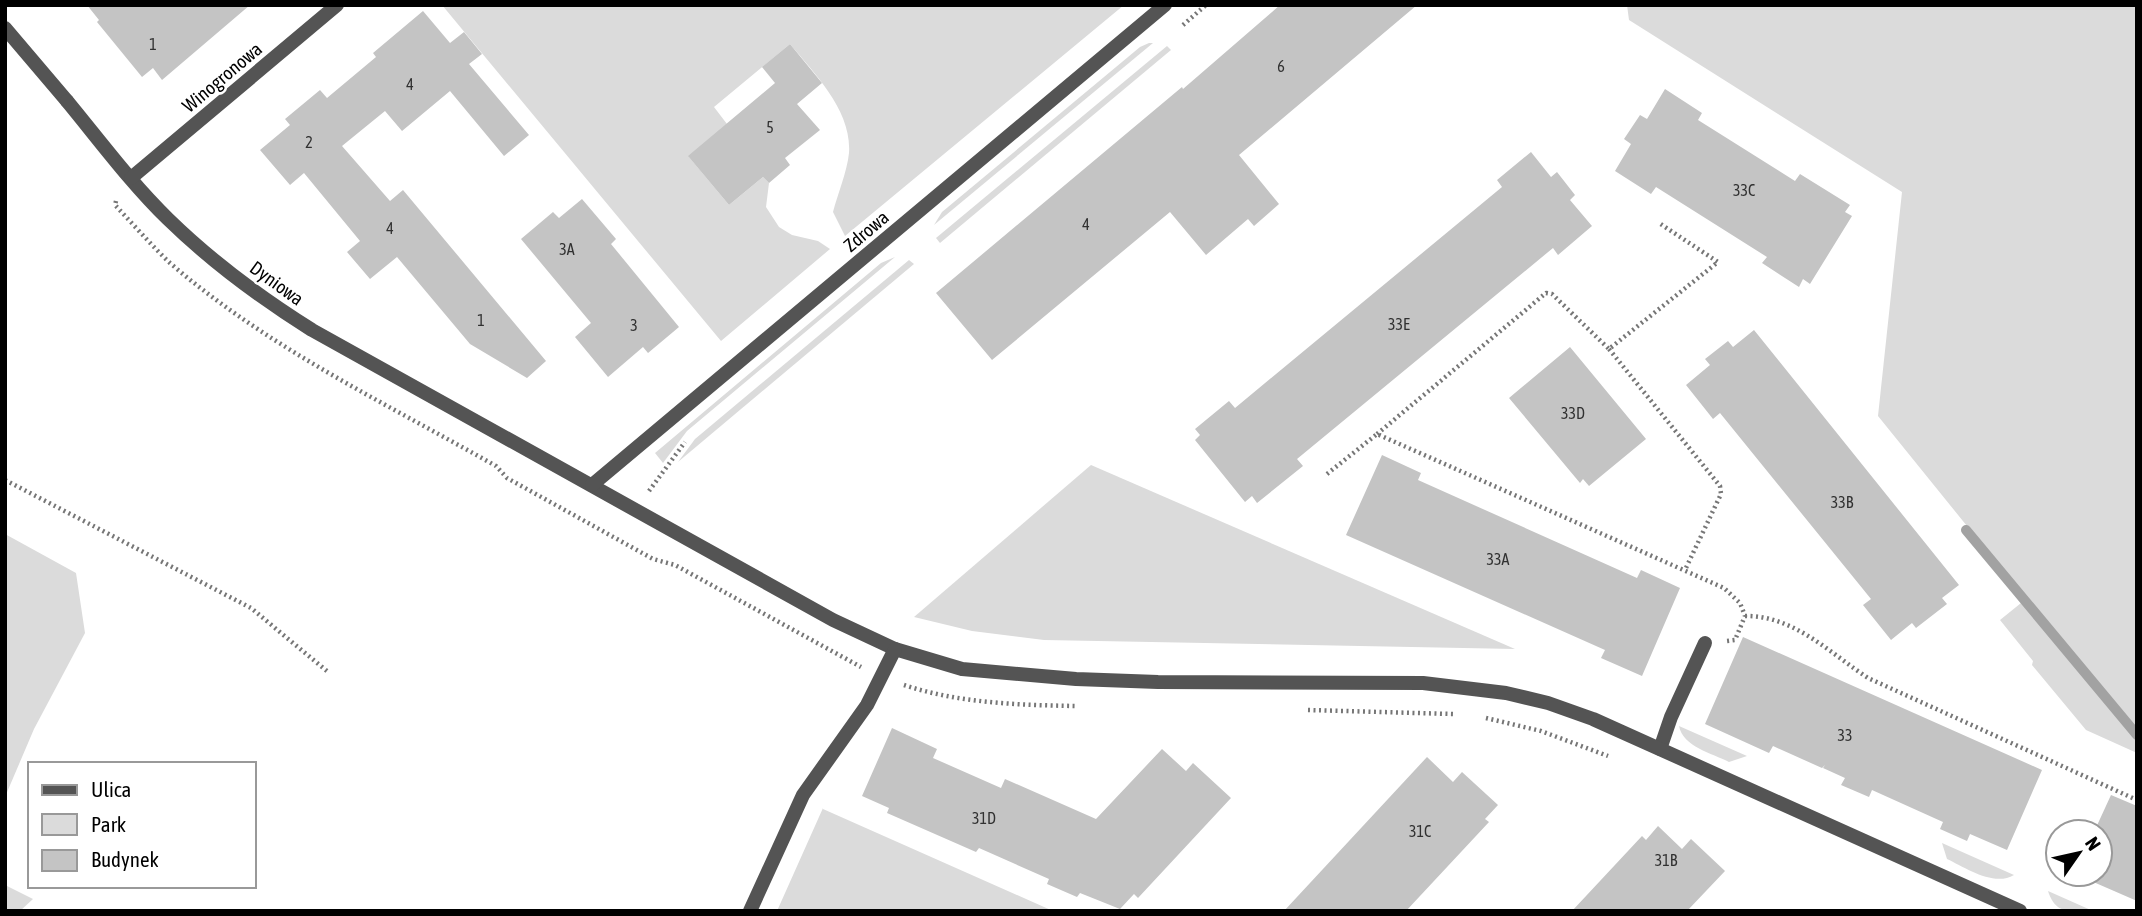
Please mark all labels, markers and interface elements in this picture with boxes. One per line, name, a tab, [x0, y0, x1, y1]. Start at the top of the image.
house number: 1	[149, 35, 157, 53]
street label: Winogronowa	[178, 37, 266, 117]
house number: 6	[1277, 57, 1285, 75]
house number: 4	[406, 75, 414, 93]
house number: 5	[766, 118, 774, 136]
house number: 2	[305, 133, 313, 151]
house number: 33C	[1733, 181, 1755, 199]
street label: Zdrowa	[839, 206, 893, 256]
house number: 4	[1082, 215, 1090, 233]
house number: 4	[386, 219, 394, 237]
house number: 3A	[559, 240, 575, 258]
street label: Dyniowa	[246, 256, 308, 310]
house number: 1	[477, 311, 485, 329]
house number: 33E	[1388, 315, 1410, 333]
house number: 3	[630, 316, 638, 334]
house number: 33D	[1561, 404, 1585, 422]
house number: 33B	[1831, 493, 1854, 511]
house number: 33A	[1487, 550, 1510, 568]
house number: 33	[1837, 726, 1853, 744]
legend	[28, 762, 256, 888]
text: Ulica	[91, 777, 131, 801]
house number: 31D	[972, 809, 996, 827]
text: Park	[91, 812, 126, 836]
north arrow	[2044, 818, 2114, 888]
house number: 31C	[1409, 822, 1431, 840]
text: N	[2081, 833, 2105, 854]
text: Budynek	[91, 847, 159, 871]
house number: 31B	[1655, 851, 1678, 869]

